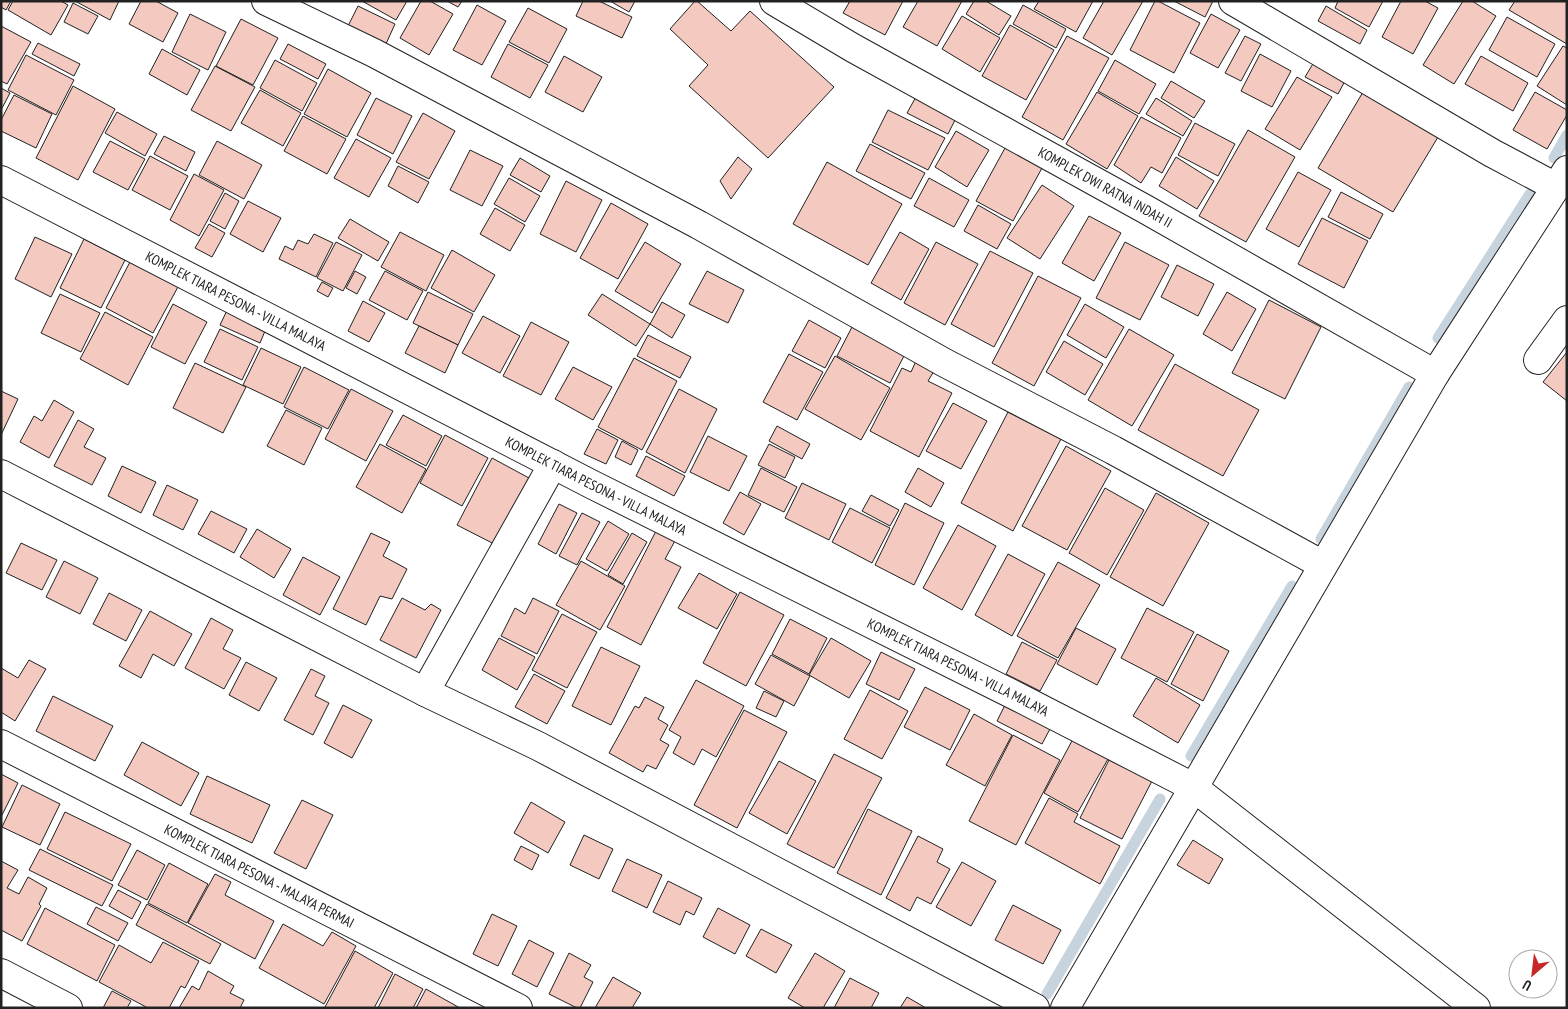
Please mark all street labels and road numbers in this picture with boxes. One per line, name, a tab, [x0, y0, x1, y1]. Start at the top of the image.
street label: KOMPLEK DWI RATNA INDAH II	[1035, 143, 1175, 232]
street label: KOMPLEK TIARA PESONA - VILLA MALAYA	[142, 247, 329, 355]
street label: KOMPLEK TIARA PESONA - VILLA MALAYA	[502, 432, 690, 539]
street label: KOMPLEK TIARA PESONA - VILLA MALAYA	[864, 614, 1052, 720]
street label: KOMPLEK TIARA PESONA - MALAYA PERMAI	[161, 820, 357, 932]

